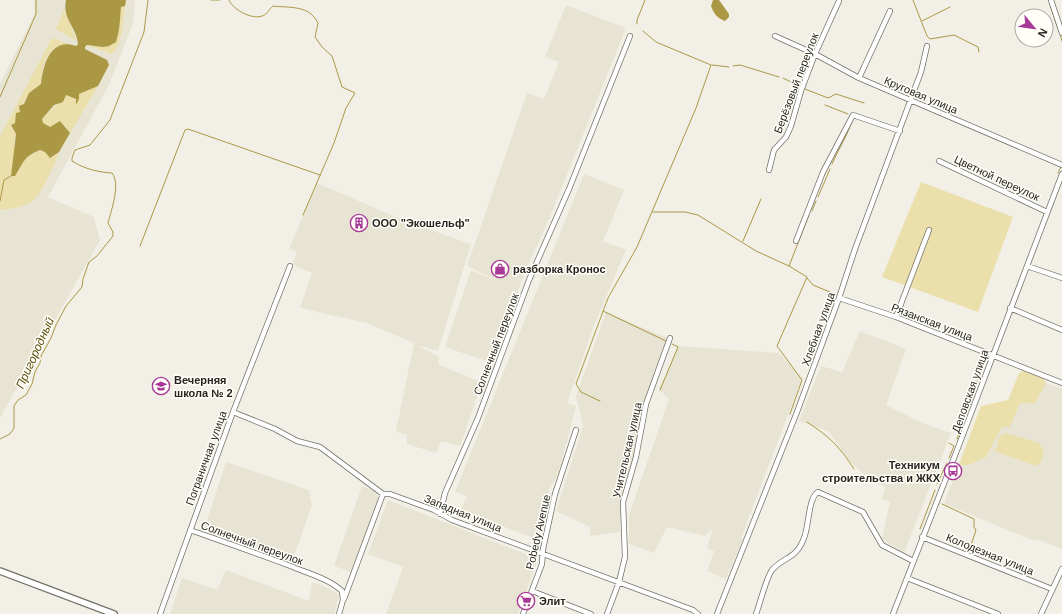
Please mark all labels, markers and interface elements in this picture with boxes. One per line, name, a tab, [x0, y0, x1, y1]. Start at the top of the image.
north arrow	[1014, 8, 1054, 48]
text: N	[1036, 26, 1050, 39]
street label: Берёзовый переулок	[771, 31, 821, 135]
street label: Круговая улица	[882, 74, 960, 116]
street label: Цветной переулок	[952, 153, 1042, 203]
building icon: ООО "Экошельф"	[349, 213, 369, 233]
place label: ООО "Экошельф"	[372, 217, 470, 229]
shop icon: разборка Кронос	[490, 259, 510, 279]
place label: разборка Кронос	[513, 263, 606, 275]
street label: Хлебная улица	[799, 290, 837, 367]
street label: Солнечный переулок	[471, 291, 521, 397]
street label: Рязанская улица	[890, 301, 975, 343]
water label: Пригородный	[13, 315, 57, 391]
street label: Деповская улица	[949, 347, 991, 434]
place label: Вечерняя школа № 2	[174, 374, 233, 399]
school or university icon: Вечерняя школа № 2	[151, 376, 171, 396]
street label: Учительская улица	[610, 400, 644, 499]
street label: Пограничная улица	[183, 408, 229, 507]
place label: Техникум строительства и ЖКХ	[822, 459, 941, 484]
bus stop icon: Техникум строительства и ЖКХ	[943, 461, 963, 481]
street label: Западная улица	[422, 492, 504, 534]
street label: Pobedy Avenue	[524, 493, 552, 571]
street label: Солнечный переулок	[199, 519, 305, 567]
street label: Колодезная улица	[944, 531, 1036, 577]
supermarket icon: Элит	[516, 591, 536, 611]
place label: Элит	[539, 595, 566, 607]

